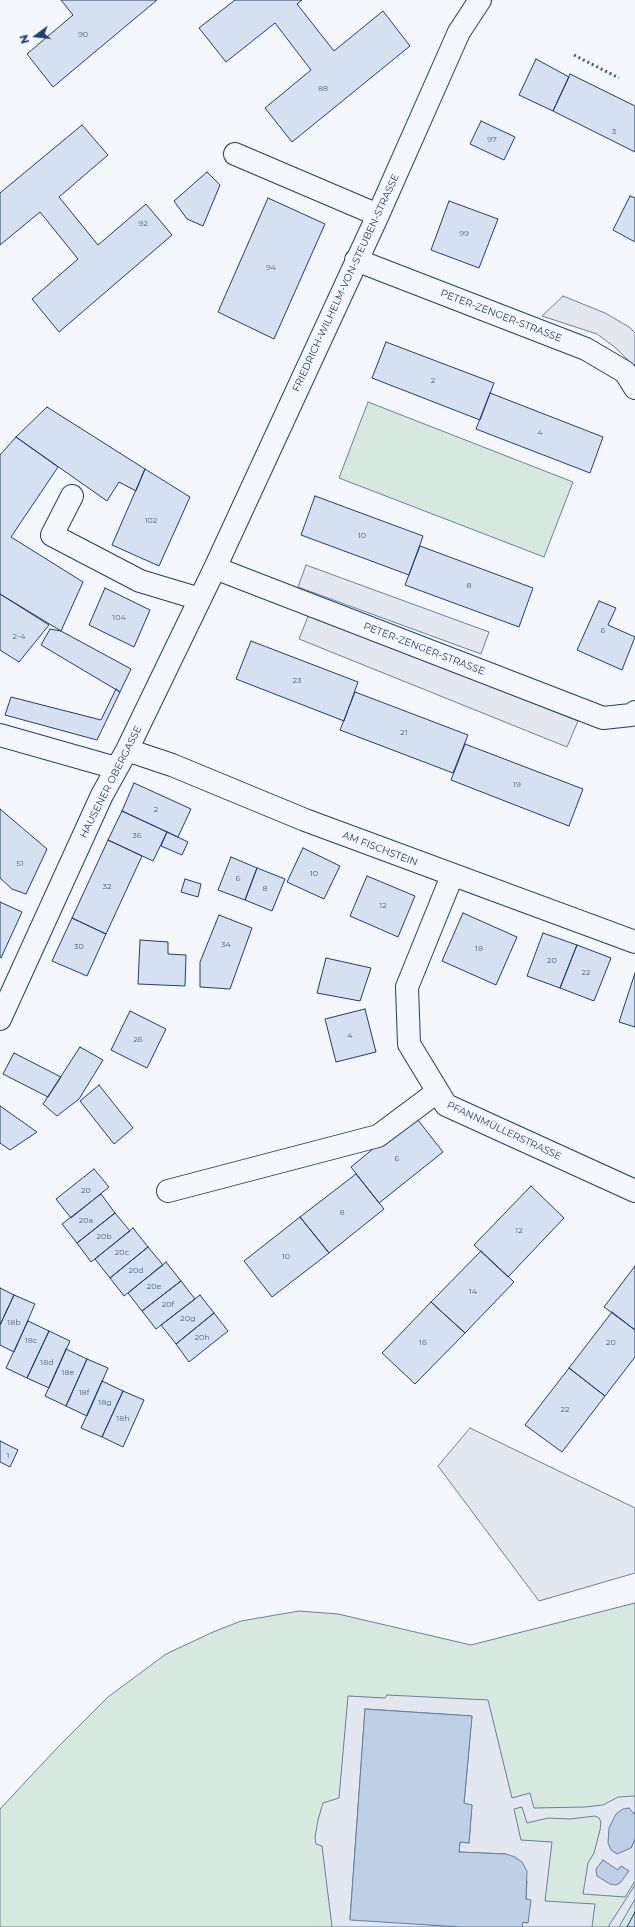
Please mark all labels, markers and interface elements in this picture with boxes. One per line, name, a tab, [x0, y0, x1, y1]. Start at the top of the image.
north arrow	[16, 16, 56, 56]
house number: 90	[78, 30, 88, 40]
text: N	[16, 33, 32, 45]
house number: 88	[318, 84, 328, 94]
house number: 3	[612, 127, 616, 137]
house number: 97	[487, 135, 497, 145]
street label: FRIEDRICH-WILHELM-VON-STEUBEN-STRASSE	[290, 172, 402, 394]
house number: 92	[138, 219, 148, 229]
house number: 99	[459, 229, 469, 239]
house number: 94	[266, 263, 276, 273]
street label: PETER-ZENGER-STRASSE	[439, 287, 563, 345]
house number: 2	[431, 376, 435, 386]
house number: 4	[537, 428, 543, 438]
house number: 102	[145, 516, 157, 526]
house number: 10	[358, 531, 366, 541]
house number: 8	[466, 581, 472, 591]
house number: 104	[112, 613, 126, 623]
street label: PETER-ZENGER-STRASSE	[362, 620, 486, 678]
house number: 6	[601, 626, 605, 636]
house number: 2-4	[13, 632, 25, 642]
house number: 23	[292, 676, 302, 686]
street label: HAUSENER OBERGASSE	[77, 724, 145, 840]
house number: 21	[400, 728, 408, 738]
house number: 19	[513, 780, 521, 790]
house number: 2	[154, 805, 158, 815]
street label: AM FISCHSTEIN	[341, 829, 419, 869]
house number: 36	[132, 831, 142, 841]
house number: 51	[16, 859, 24, 869]
house number: 10	[310, 869, 318, 879]
house number: 6	[236, 874, 240, 884]
house number: 32	[102, 882, 112, 892]
house number: 8	[262, 884, 268, 894]
house number: 12	[379, 901, 387, 911]
house number: 34	[221, 940, 231, 950]
house number: 30	[74, 942, 84, 952]
house number: 18	[475, 944, 483, 954]
house number: 20	[547, 956, 557, 966]
house number: 22	[581, 968, 591, 978]
house number: 4	[347, 1031, 353, 1041]
house number: 26	[133, 1035, 143, 1045]
street label: PFANNMÜLLERSTRASSE	[445, 1099, 563, 1163]
house number: 6	[395, 1154, 399, 1164]
house number: 20	[81, 1186, 91, 1196]
house number: 8	[339, 1208, 345, 1218]
house number: 20a	[79, 1216, 93, 1226]
house number: 12	[515, 1226, 523, 1236]
house number: 20b	[96, 1232, 112, 1242]
house number: 20c	[115, 1248, 129, 1258]
house number: 10	[282, 1252, 290, 1262]
house number: 20d	[128, 1266, 144, 1276]
house number: 20e	[147, 1282, 161, 1292]
house number: 14	[469, 1287, 477, 1297]
house number: 20f	[162, 1300, 174, 1310]
house number: 20g	[180, 1314, 196, 1324]
house number: 18b	[7, 1318, 21, 1328]
house number: 20h	[194, 1333, 210, 1343]
house number: 18c	[25, 1336, 37, 1346]
house number: 16	[419, 1338, 427, 1348]
house number: 20	[606, 1338, 616, 1348]
house number: 18d	[40, 1358, 54, 1368]
house number: 18e	[62, 1368, 74, 1378]
house number: 18f	[79, 1388, 89, 1398]
house number: 18g	[98, 1398, 112, 1408]
house number: 22	[560, 1405, 570, 1415]
house number: 18h	[116, 1414, 130, 1424]
house number: 1	[7, 1451, 9, 1461]

